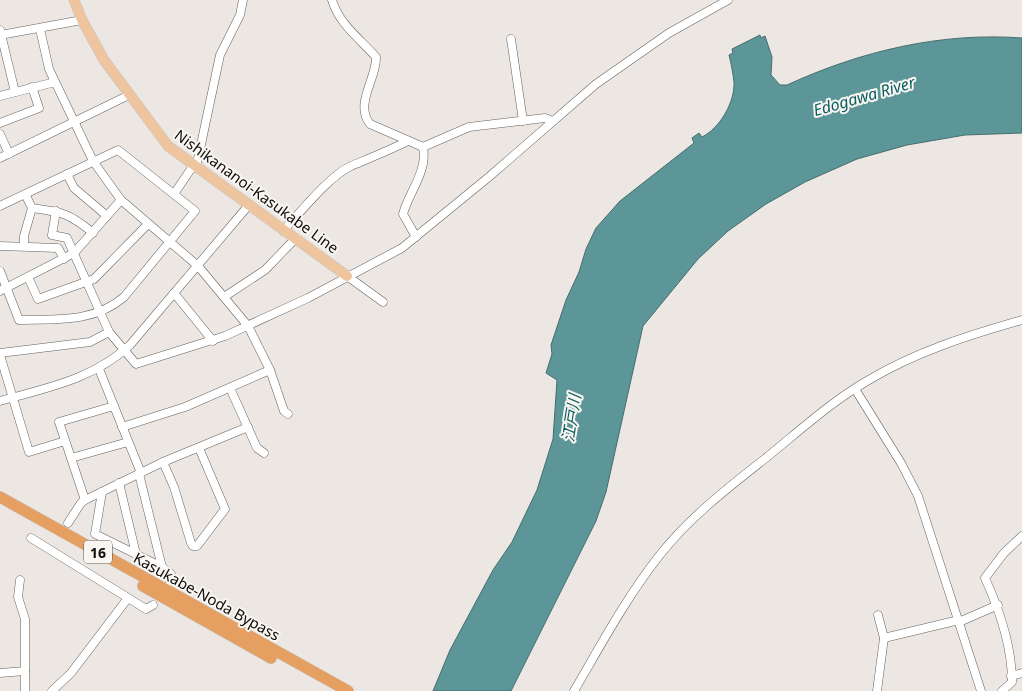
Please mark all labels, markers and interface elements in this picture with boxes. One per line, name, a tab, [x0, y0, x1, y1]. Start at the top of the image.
water label: Edogawa River	[811, 71, 918, 121]
street label: Nishikananoi-Kasukabe Line	[171, 125, 343, 257]
water label: 江戸川	[556, 391, 586, 443]
road number: 16	[84, 540, 112, 564]
street label: Kasukabe-Noda Bypass	[130, 547, 284, 645]

